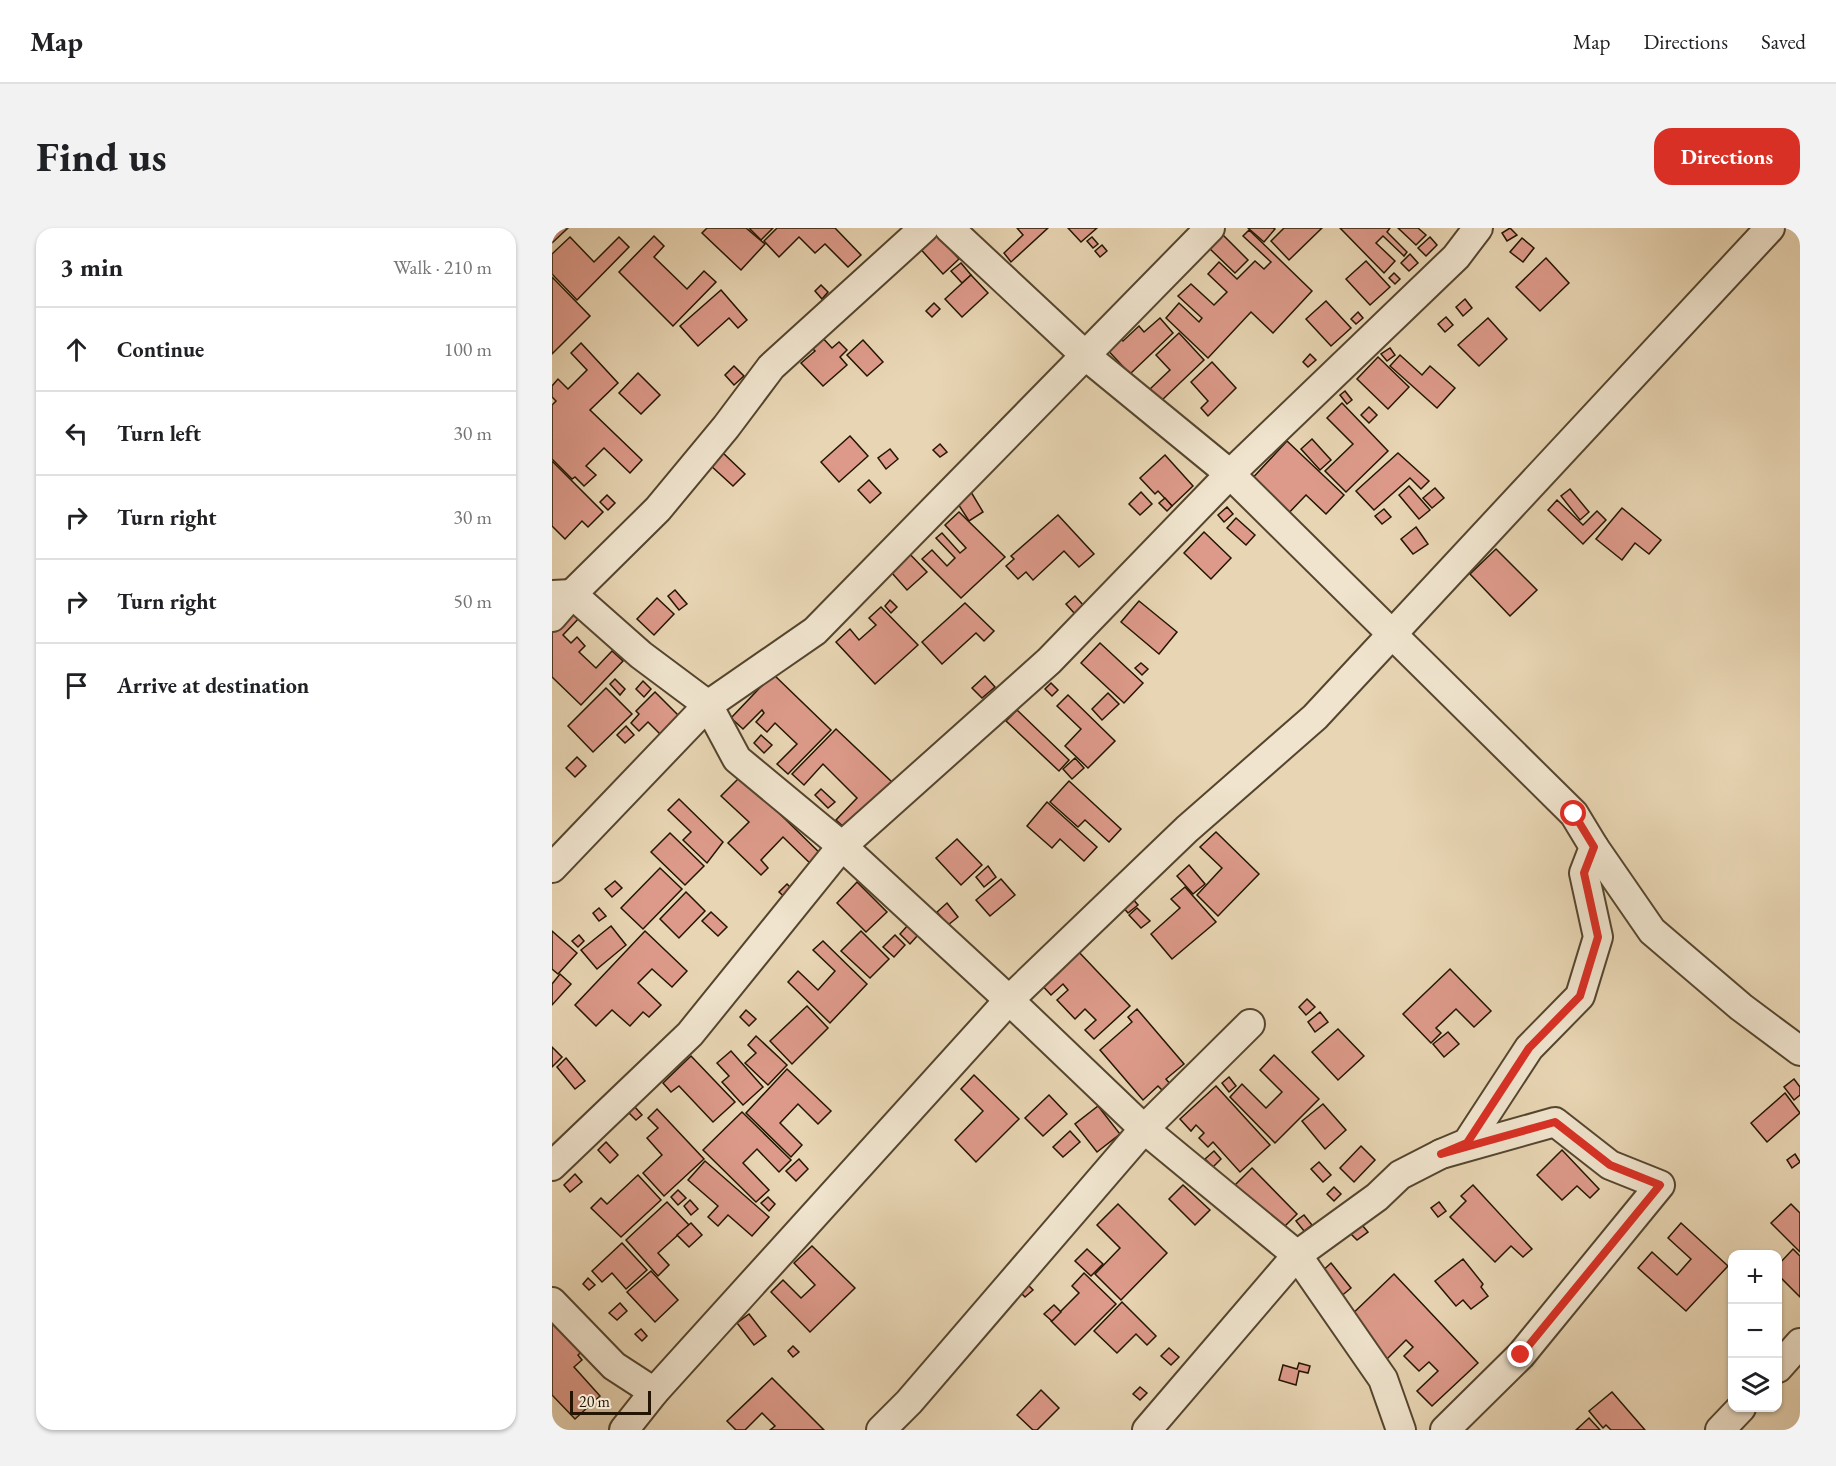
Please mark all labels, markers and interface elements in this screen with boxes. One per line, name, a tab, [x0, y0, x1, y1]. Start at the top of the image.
text: Map	[30, 23, 83, 59]
text: Map	[1573, 28, 1610, 55]
text: Directions	[1643, 28, 1728, 55]
text: Saved	[1761, 28, 1806, 55]
button: Directions	[1654, 128, 1800, 185]
text: Find us	[36, 129, 167, 184]
text: 3 min	[60, 250, 123, 284]
text: Walk · 210 m	[393, 254, 492, 280]
icon: ahead	[60, 333, 93, 366]
text: Continue	[117, 335, 204, 364]
text: 100 m	[444, 336, 492, 362]
icon: left	[60, 417, 93, 450]
text: Turn left	[117, 419, 201, 448]
text: 30 m	[453, 420, 492, 446]
icon: right	[60, 501, 93, 534]
text: Turn right	[117, 503, 216, 532]
text: 30 m	[453, 504, 492, 530]
icon: right	[60, 585, 93, 618]
text: Turn right	[117, 587, 216, 616]
text: 50 m	[453, 588, 492, 614]
icon: arrive	[60, 669, 93, 702]
text: Arrive at destination	[117, 671, 309, 700]
route start	[1560, 800, 1586, 826]
map controls	[1728, 1250, 1782, 1412]
button: +	[1728, 1250, 1782, 1304]
button: −	[1728, 1304, 1782, 1358]
route end	[1507, 1341, 1533, 1367]
button: layers	[1728, 1358, 1782, 1412]
scale bar	[570, 1388, 651, 1416]
text: 20 m	[579, 1391, 610, 1412]

